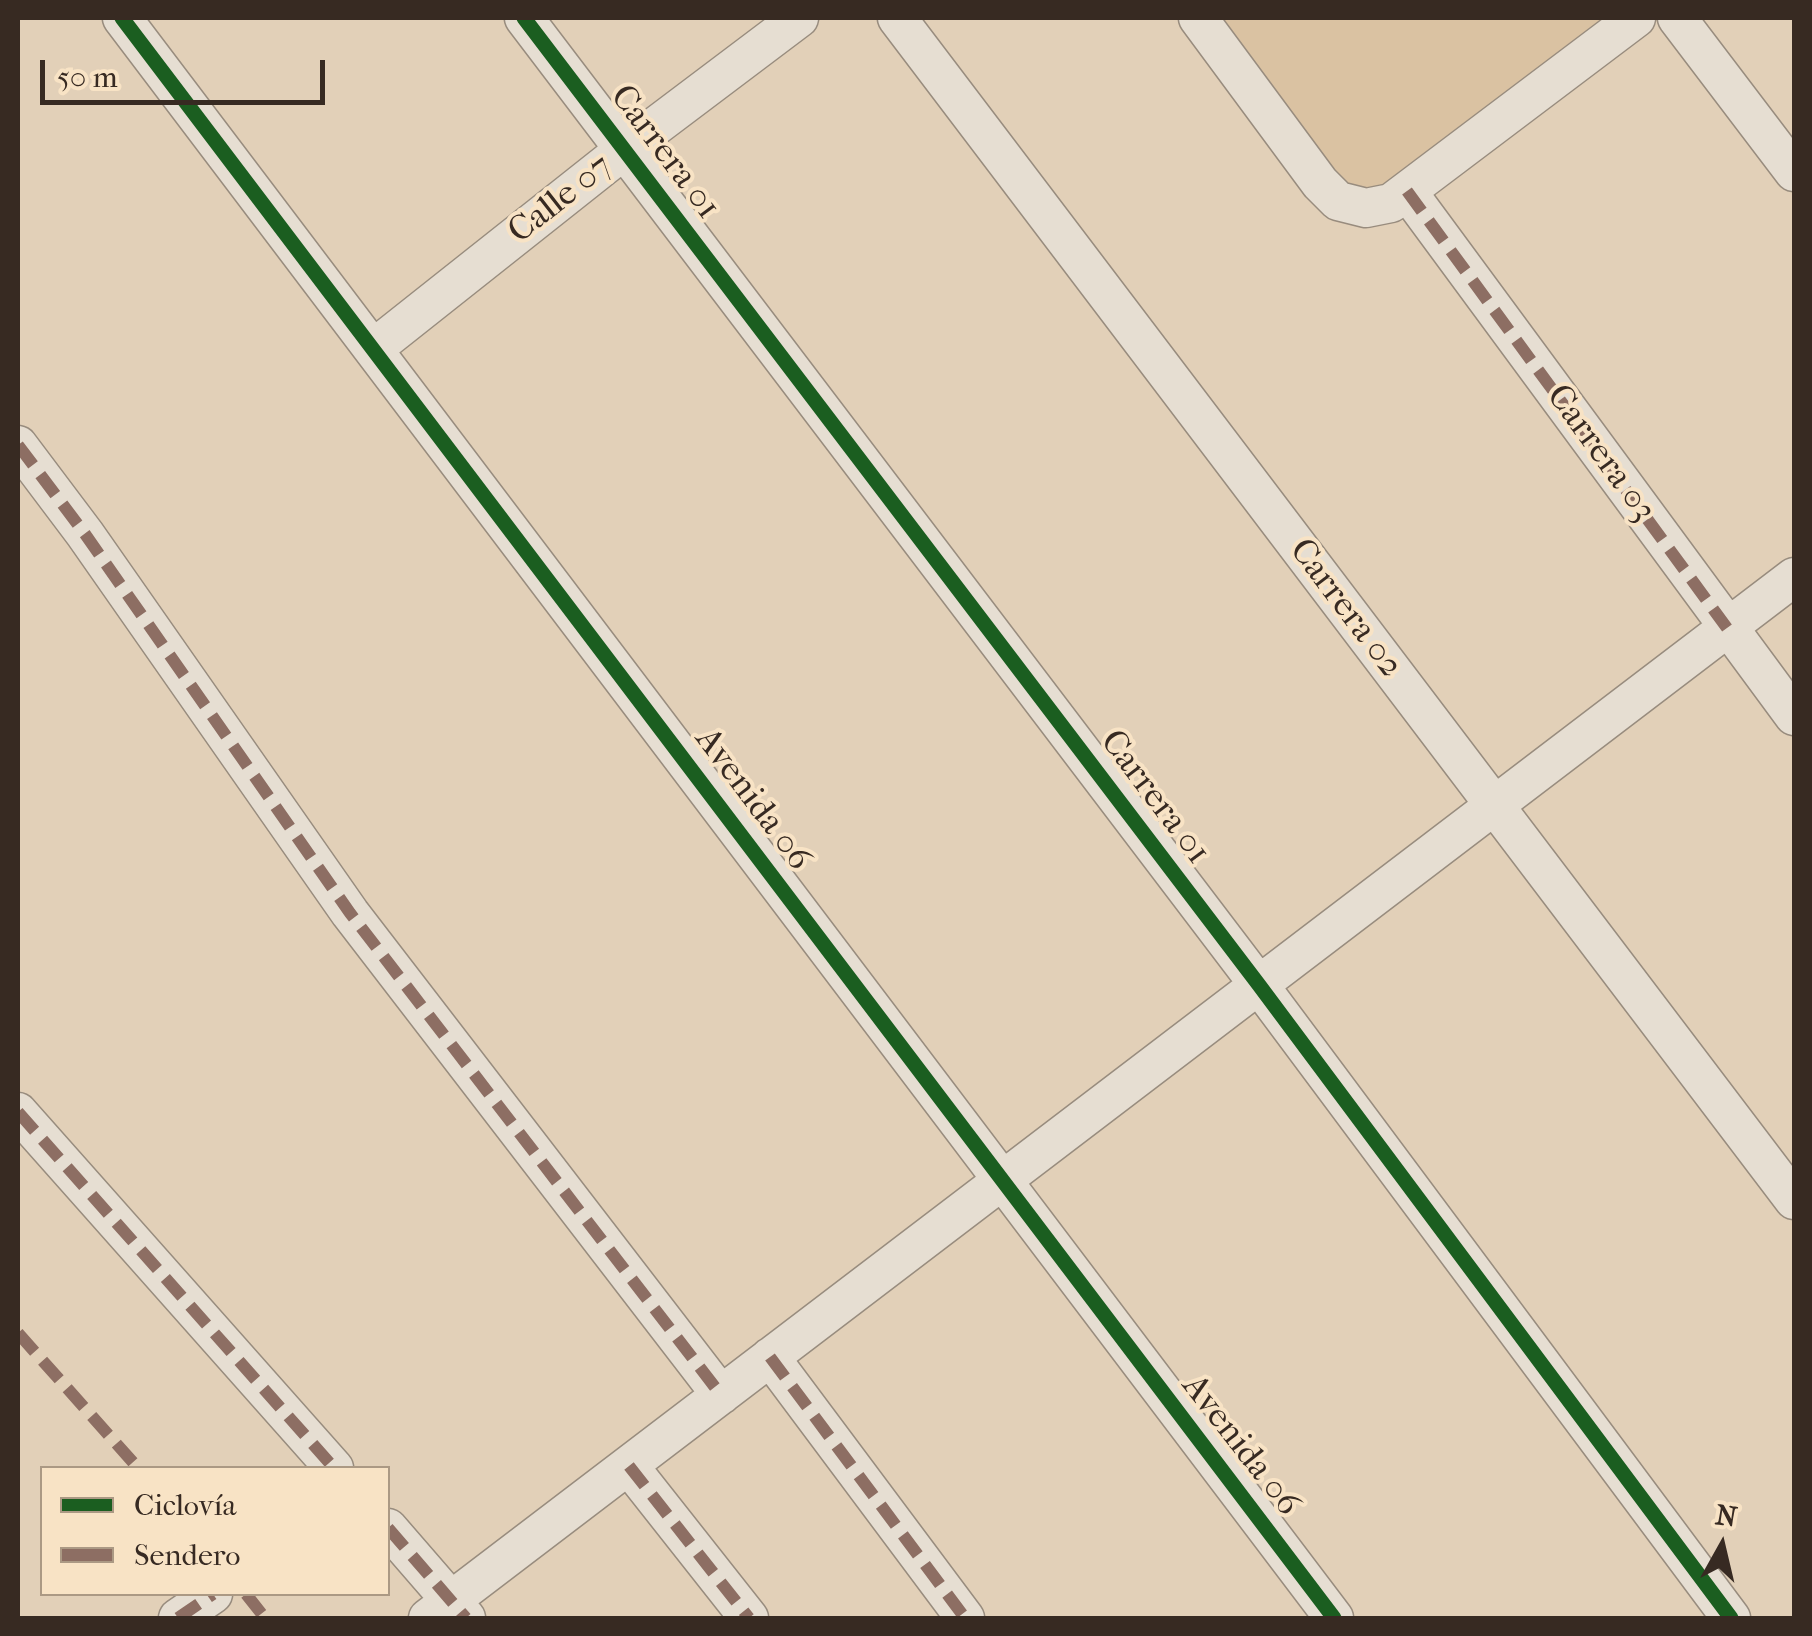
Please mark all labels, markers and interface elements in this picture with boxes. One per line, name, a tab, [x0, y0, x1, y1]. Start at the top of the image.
scale bar	[45, 40, 330, 102]
text: 50 m	[57, 60, 118, 95]
street label: Carrera 01	[600, 78, 728, 228]
street label: Calle 07	[501, 147, 621, 253]
street label: Carrera 03	[1536, 377, 1664, 531]
street label: Carrera 02	[1279, 531, 1411, 687]
street label: Avenida 06	[685, 720, 819, 880]
street label: Carrera 01	[1090, 723, 1218, 873]
street label: Avenida 06	[1172, 1367, 1308, 1525]
legend	[40, 1466, 390, 1596]
text: Ciclovía	[134, 1488, 236, 1523]
north arrow	[1672, 1496, 1772, 1596]
text: N	[1713, 1498, 1739, 1534]
text: Sendero	[134, 1538, 241, 1573]

